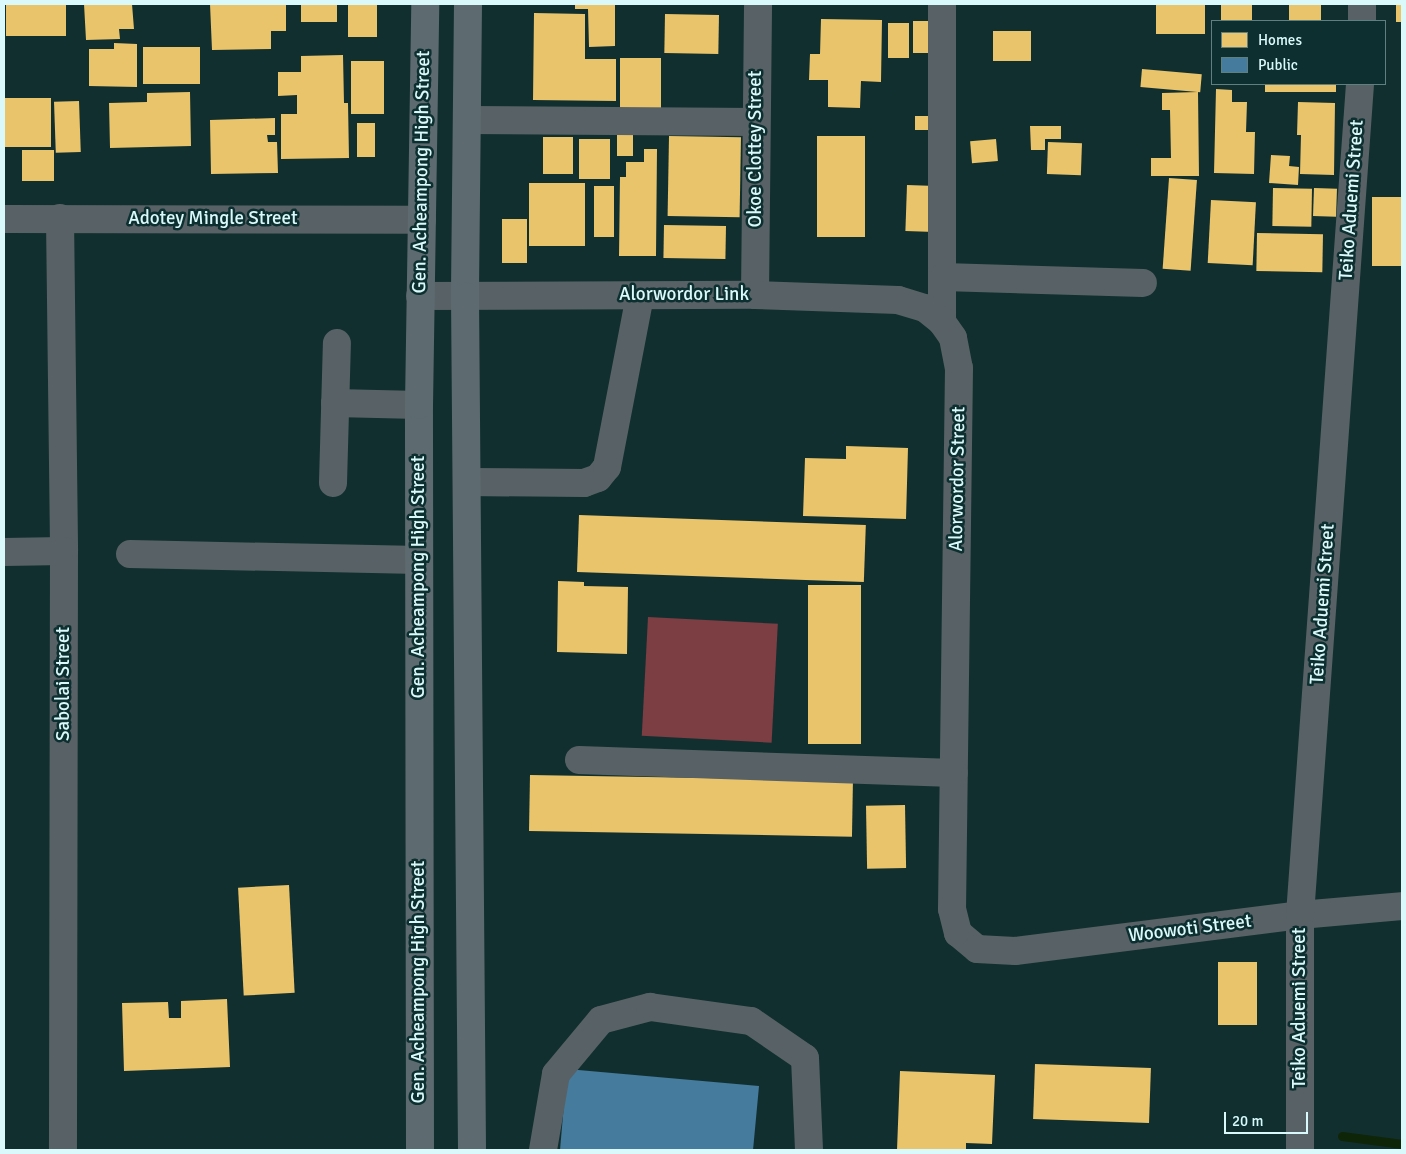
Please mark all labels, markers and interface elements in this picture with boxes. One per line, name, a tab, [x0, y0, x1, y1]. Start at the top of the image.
legend	[1211, 20, 1386, 85]
text: Homes	[1258, 31, 1302, 49]
street label: Gen. Acheampong High Street	[408, 50, 436, 294]
text: Public	[1258, 56, 1298, 74]
street label: Okoe Clottey Street	[745, 71, 767, 227]
street label: Teiko Aduemi Street	[1335, 119, 1369, 281]
street label: Adotey Mingle Street	[128, 208, 298, 230]
street label: Alorwordor Link	[619, 284, 749, 306]
street label: Alorwordor Street	[945, 406, 971, 552]
street label: Gen. Acheampong High Street	[408, 456, 430, 698]
street label: Teiko Aduemi Street	[1306, 523, 1340, 685]
street label: Sabolai Street	[53, 627, 75, 741]
street label: Gen. Acheampong High Street	[408, 861, 430, 1103]
street label: Woowoti Street	[1127, 910, 1253, 948]
street label: Teiko Aduemi Street	[1289, 927, 1311, 1089]
scale bar	[1226, 1102, 1310, 1134]
text: 20 m	[1232, 1112, 1263, 1130]

